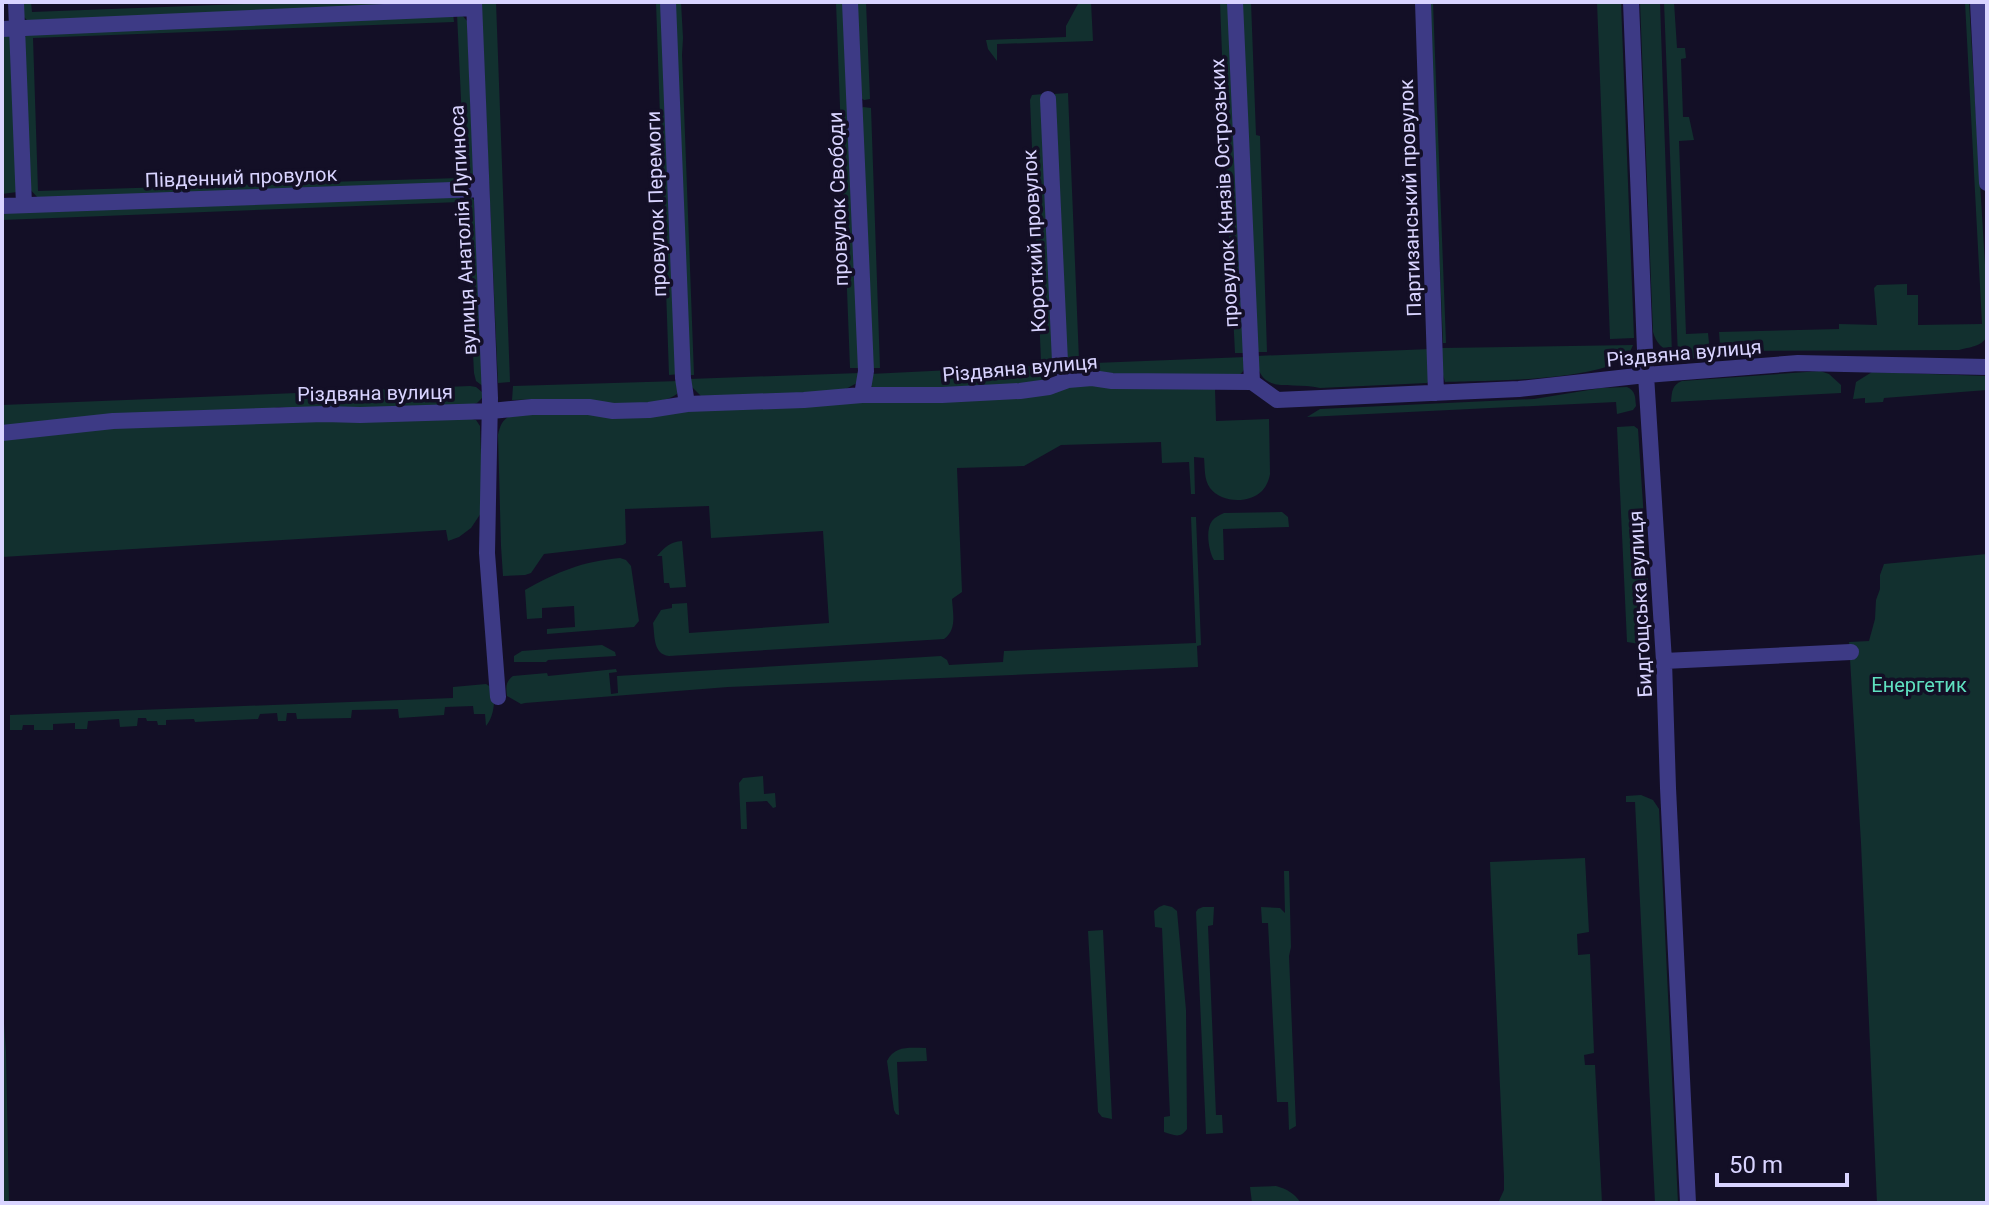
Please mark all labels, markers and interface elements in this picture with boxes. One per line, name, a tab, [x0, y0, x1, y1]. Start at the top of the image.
street label: провулок Князів Острозьких	[1205, 58, 1243, 328]
street label: Партизанський провулок	[1394, 79, 1426, 317]
street label: вулиця Анатолія Лупиноса	[444, 104, 482, 356]
street label: провулок Перемоги	[641, 111, 671, 297]
street label: провулок Свободи	[823, 111, 853, 287]
street label: Короткий провулок	[1017, 149, 1051, 333]
street label: Південний провулок	[144, 162, 338, 192]
street label: Різдвяна вулиця	[1605, 334, 1763, 372]
street label: Різдвяна вулиця	[941, 349, 1099, 387]
street label: Різдвяна вулиця	[297, 380, 453, 406]
street label: Бидгощська вулиця	[1623, 510, 1657, 698]
park label: Енергетик	[1871, 673, 1967, 697]
scale bar	[1717, 1137, 1847, 1187]
text: 50 m	[1729, 1151, 1783, 1179]

